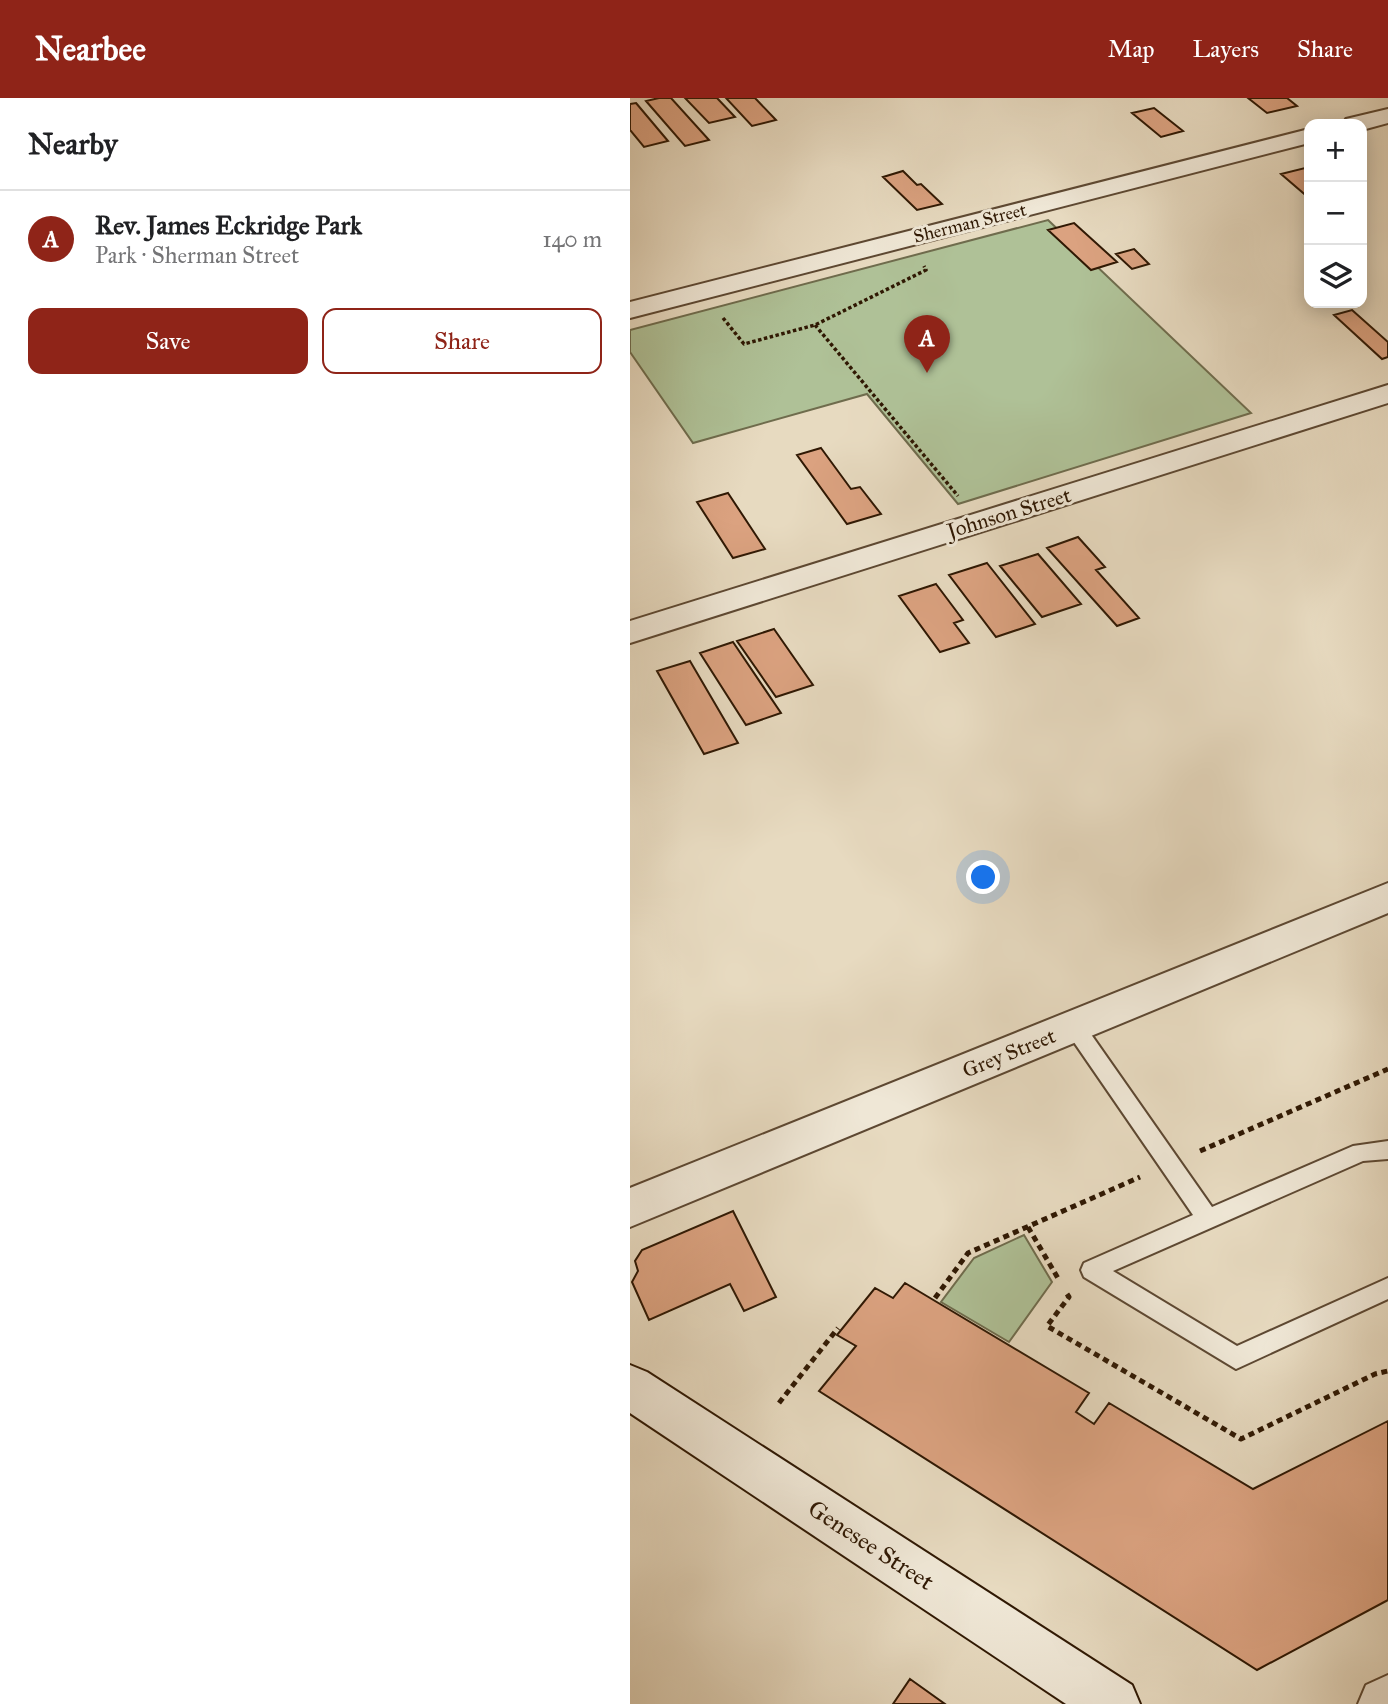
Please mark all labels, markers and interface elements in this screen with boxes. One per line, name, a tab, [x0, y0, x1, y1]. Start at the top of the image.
text: Nearbee	[35, 29, 146, 69]
text: Map	[1108, 34, 1155, 64]
text: Layers	[1193, 34, 1259, 64]
text: Share	[1297, 34, 1353, 64]
map controls	[1304, 119, 1367, 308]
button: +	[1304, 119, 1367, 182]
text: Nearby	[28, 126, 118, 162]
button: −	[1304, 182, 1367, 245]
street label: Sherman Street	[911, 198, 1029, 248]
text: Rev. James Eckridge Park	[95, 209, 362, 241]
text: A	[43, 225, 59, 253]
text: 140 m	[542, 225, 602, 253]
text: Park · Sherman Street	[95, 241, 299, 269]
button: layers	[1304, 245, 1367, 308]
button: Save	[28, 308, 308, 374]
button: Share	[322, 308, 602, 374]
pin: A	[904, 315, 950, 373]
street label: Johnson Street	[942, 482, 1075, 545]
your location	[966, 860, 1000, 894]
street label: Grey Street	[959, 1022, 1060, 1083]
street label: Genesee Street	[802, 1493, 940, 1597]

